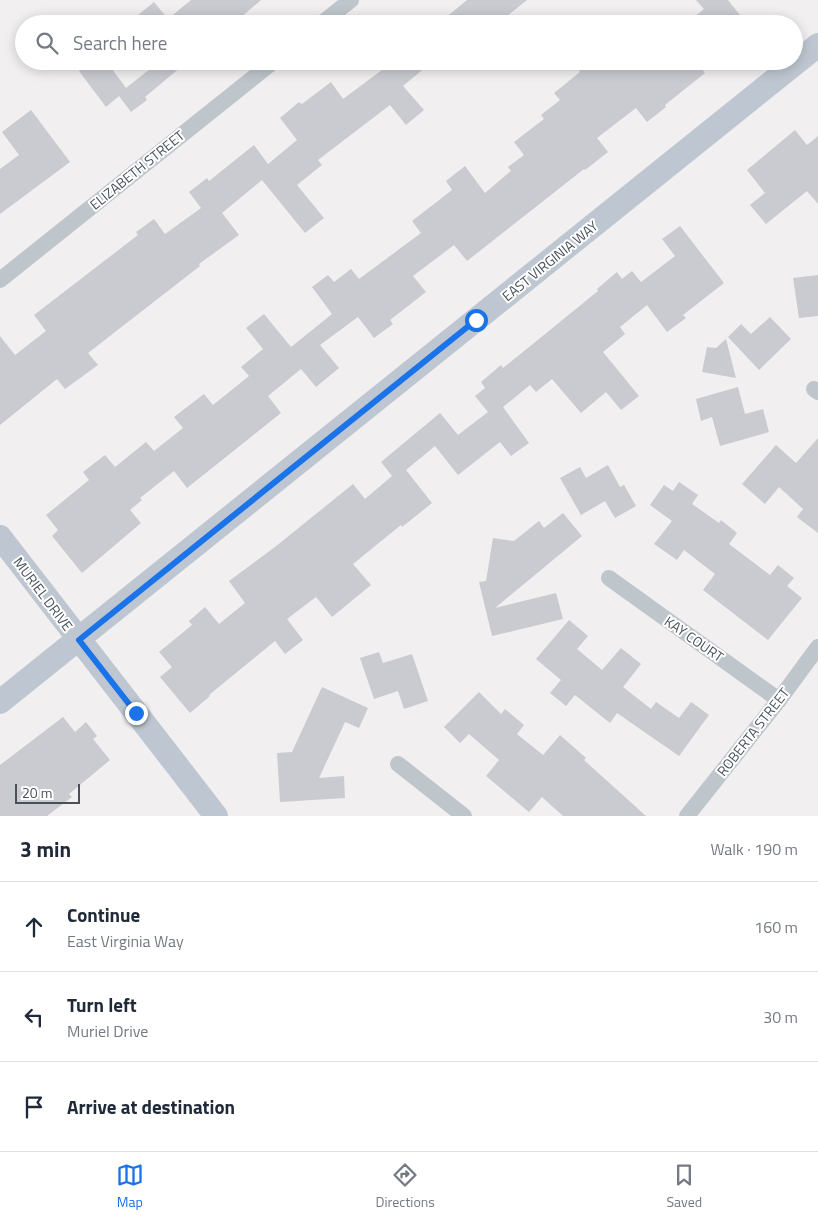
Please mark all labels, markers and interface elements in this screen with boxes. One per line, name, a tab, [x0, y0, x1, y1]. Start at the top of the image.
search box	[15, 15, 803, 70]
text: Search here	[73, 28, 167, 57]
icon: search	[33, 29, 61, 57]
street label: ELIZABETH STREET	[85, 124, 189, 214]
street label: EAST VIRGINIA WAY	[497, 215, 602, 306]
route start	[465, 309, 488, 332]
street label: MURIEL DRIVE	[9, 552, 78, 635]
street label: KAY COURT	[660, 611, 729, 667]
street label: ROBERTA STREET	[711, 682, 794, 780]
route end	[125, 702, 148, 725]
scale bar	[15, 781, 80, 804]
text: 20 m	[22, 782, 52, 803]
text: 3 min	[20, 833, 71, 865]
text: Walk · 190 m	[710, 837, 798, 861]
text: Continue	[67, 900, 140, 929]
icon: ahead	[20, 913, 48, 941]
text: 160 m	[754, 915, 798, 939]
text: East Virginia Way	[67, 929, 184, 953]
text: Turn left	[67, 990, 137, 1019]
icon: left	[20, 1003, 48, 1031]
text: 30 m	[763, 1005, 798, 1029]
text: Muriel Drive	[67, 1019, 148, 1043]
text: Arrive at destination	[67, 1092, 235, 1121]
icon: arrive	[20, 1093, 48, 1121]
tab: Map	[116, 1161, 144, 1212]
tab: Directions	[375, 1161, 435, 1212]
tab: Saved	[667, 1161, 702, 1212]

